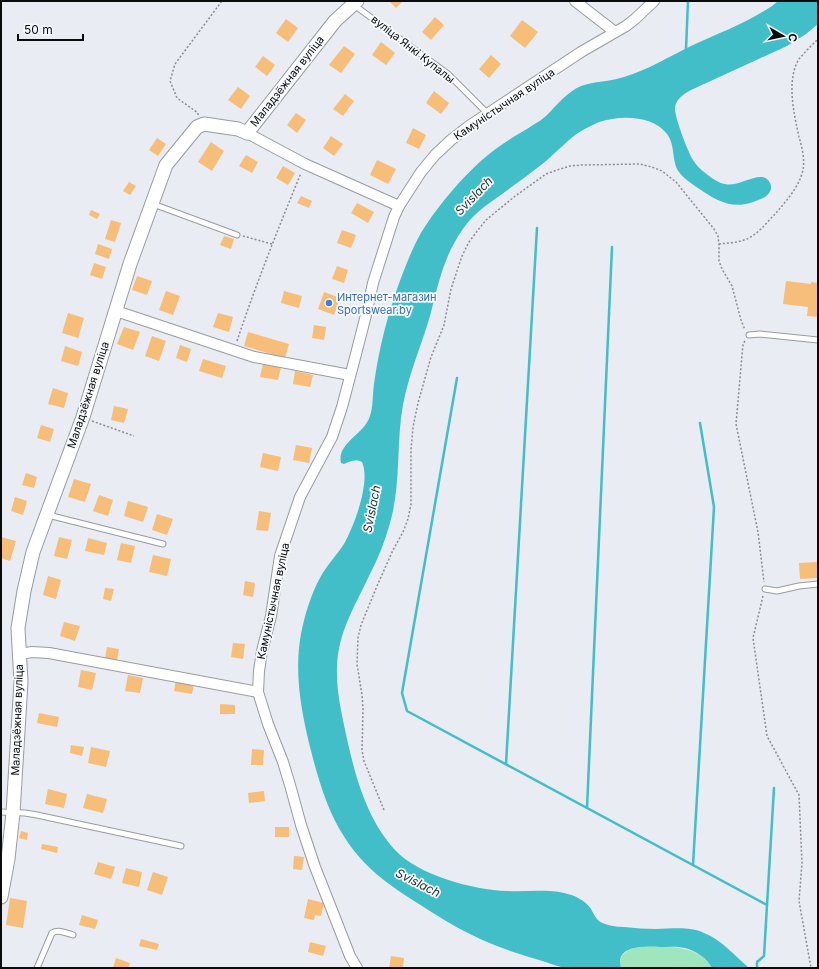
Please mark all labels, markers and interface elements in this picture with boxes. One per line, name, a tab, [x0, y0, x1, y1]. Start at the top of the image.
street label: вуліца Янкі Купалы	[368, 12, 458, 86]
scale bar	[18, 16, 83, 42]
north arrow	[763, 16, 803, 56]
text: 50 m	[24, 22, 53, 37]
text: С	[785, 32, 800, 43]
street label: Маладзёжная вуліца	[247, 33, 327, 129]
street label: Камуністычная вуліца	[451, 65, 557, 143]
water label: Svislach	[452, 173, 496, 218]
place label: Интернет-магазин Sportswear.by	[337, 290, 437, 317]
marker: Интернет-магазин Sportswear.by	[324, 298, 334, 308]
street label: Маладзёжная вуліца	[64, 340, 112, 450]
water label: Svislach	[360, 484, 383, 534]
street label: Камуністычная вуліца	[254, 541, 292, 661]
street label: Маладзёжная вуліца	[8, 664, 26, 776]
water label: Svislach	[393, 865, 443, 900]

